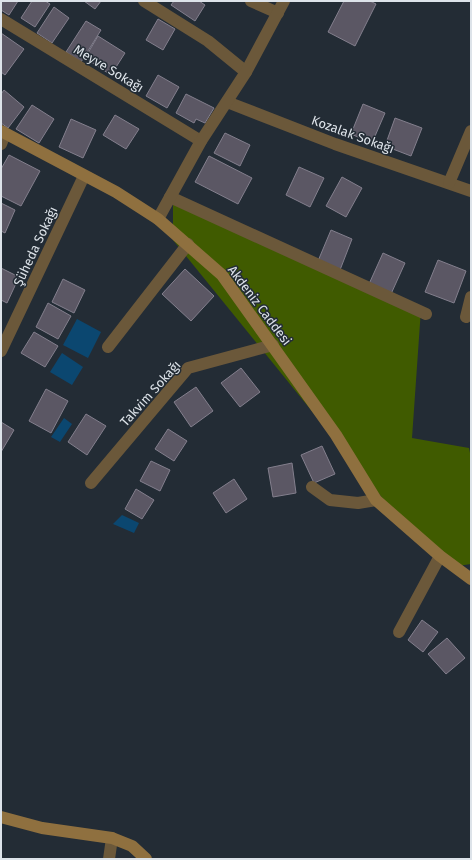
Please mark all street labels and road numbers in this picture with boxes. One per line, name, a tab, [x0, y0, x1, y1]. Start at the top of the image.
street label: Meyve Sokağı	[71, 42, 146, 95]
street label: Kozalak Sokağı	[309, 113, 396, 156]
street label: Şüheda Sokağı	[10, 204, 60, 288]
street label: Akdeniz Caddesi	[225, 263, 294, 348]
street label: Takvim Sokağı	[117, 357, 184, 429]

